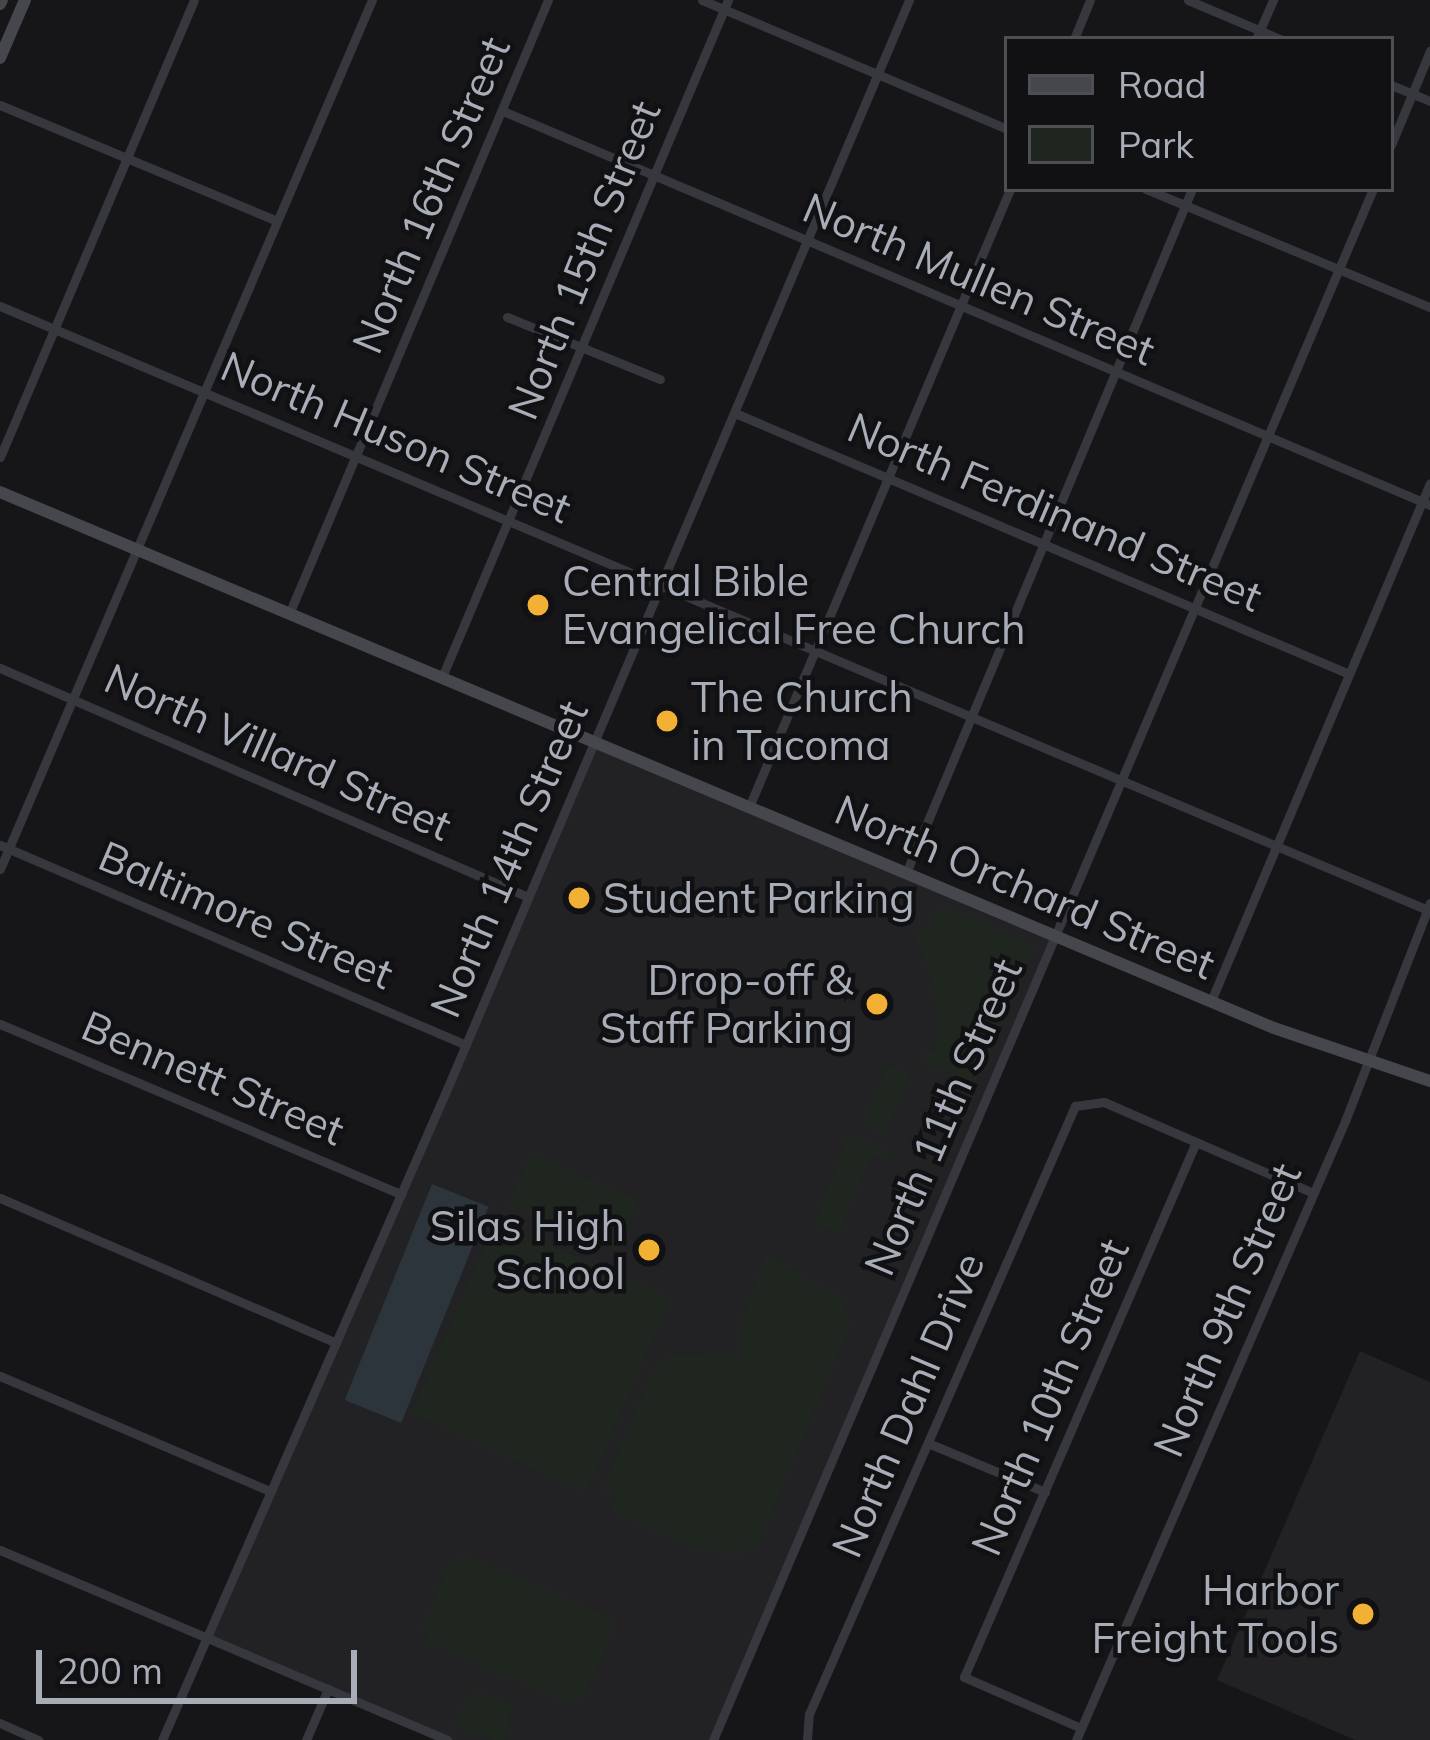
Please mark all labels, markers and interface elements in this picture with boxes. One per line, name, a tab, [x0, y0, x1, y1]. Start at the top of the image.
street label: North 16th Street	[342, 29, 520, 361]
legend	[1004, 36, 1394, 192]
text: Road	[1118, 62, 1206, 107]
street label: North 15th Street	[497, 93, 671, 427]
text: Park	[1118, 122, 1194, 167]
street label: North Mullen Street	[796, 182, 1162, 376]
street label: North Huson Street	[214, 341, 578, 533]
street label: North Ferdinand Street	[841, 402, 1269, 622]
place label: Central Bible Evangelical Free Church	[562, 556, 1026, 654]
marker: Central Bible Evangelical Free Church	[525, 592, 551, 618]
street label: North Villard Street	[97, 653, 459, 851]
place label: The Church in Tacoma	[691, 672, 913, 771]
street label: North 14th Street	[420, 693, 598, 1025]
marker: The Church in Tacoma	[654, 708, 680, 734]
street label: North Orchard Street	[828, 784, 1222, 990]
street label: Baltimore Street	[92, 830, 400, 1000]
place label: Student Parking	[603, 873, 915, 923]
marker: Student Parking	[566, 885, 592, 911]
street label: North 11th Street	[854, 951, 1032, 1283]
place label: Drop-off & Staff Parking	[600, 955, 853, 1054]
marker: Drop-off & Staff Parking	[864, 991, 890, 1017]
street label: Bennett Street	[75, 1000, 351, 1156]
street label: North 9th Street	[1143, 1156, 1311, 1464]
place label: Silas High School	[430, 1201, 625, 1300]
street label: North 10th Street	[961, 1231, 1139, 1563]
marker: Silas High School	[636, 1237, 662, 1263]
street label: North Dahl Drive	[821, 1245, 995, 1565]
place label: Harbor Freight Tools	[1091, 1565, 1339, 1664]
marker: Harbor Freight Tools	[1350, 1601, 1376, 1627]
scale bar	[42, 1626, 363, 1700]
text: 200 m	[57, 1648, 163, 1693]

